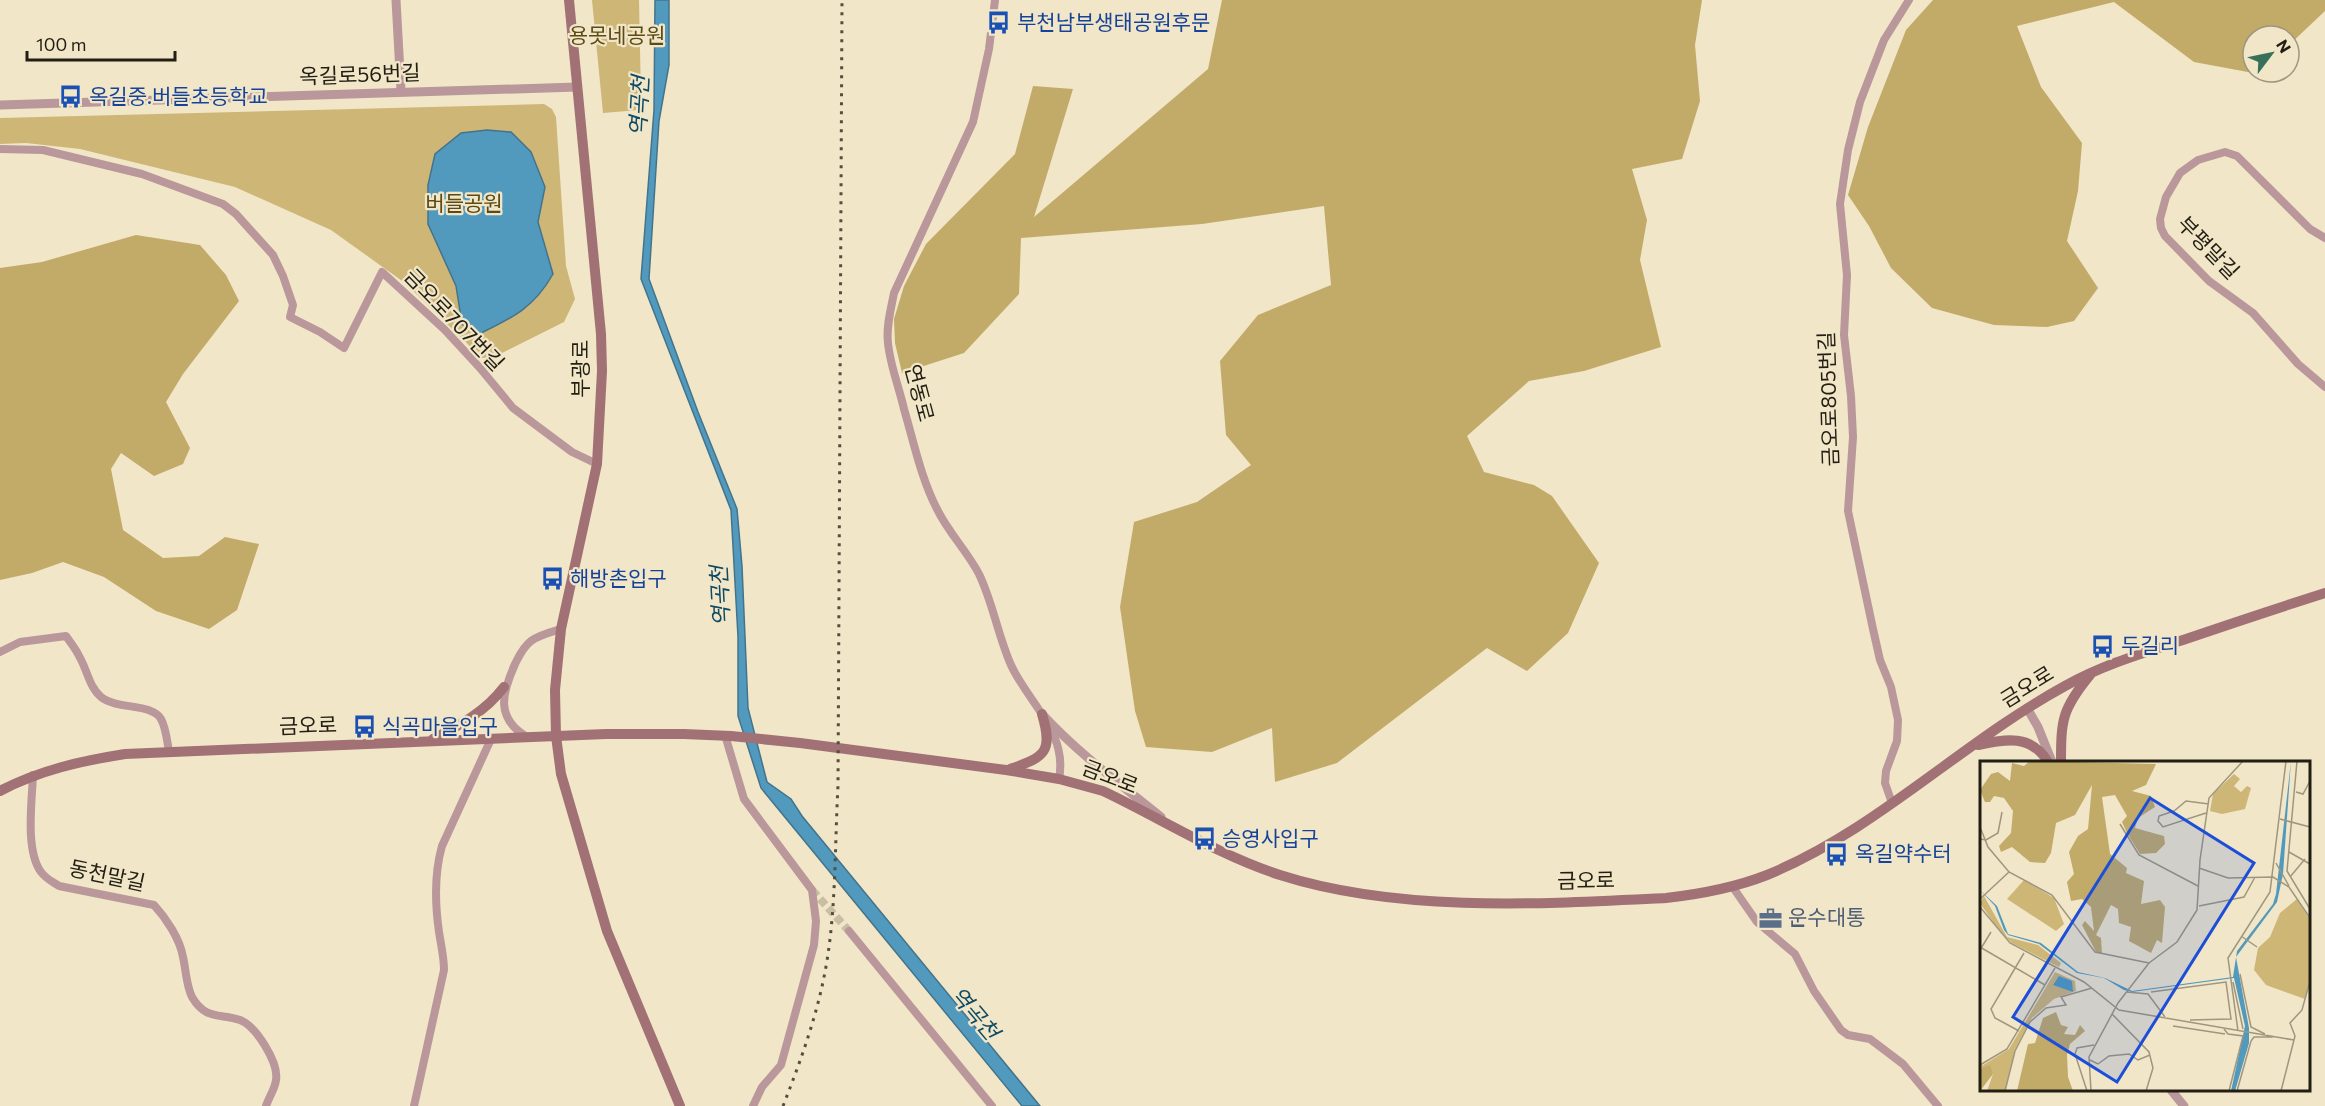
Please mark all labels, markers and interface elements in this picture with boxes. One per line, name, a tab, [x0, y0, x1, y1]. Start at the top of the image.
place label: 부천남부생태공원후문	[1017, 9, 1210, 34]
bus stop icon: 부천남부생태공원후문	[986, 10, 1012, 36]
park label: 용못네공원	[569, 22, 665, 47]
scale bar	[27, 24, 176, 62]
north arrow	[2241, 24, 2301, 84]
text: 100 m	[36, 33, 86, 55]
text: N	[2273, 36, 2295, 56]
street label: 옥길로56번길	[299, 59, 421, 88]
water label: 역곡천	[623, 72, 654, 137]
place label: 옥길중.버들초등학교	[89, 83, 268, 108]
bus stop icon: 옥길중.버들초등학교	[58, 84, 84, 110]
park label: 버들공원	[425, 190, 503, 215]
street label: 부평말길	[2173, 210, 2245, 283]
street label: 금오로707번길	[400, 263, 510, 375]
street label: 금오로805번길	[1813, 331, 1842, 467]
street label: 부광로	[567, 340, 592, 398]
street label: 연동로	[901, 361, 940, 424]
water label: 역곡천	[704, 562, 735, 627]
place label: 해방촌입구	[570, 565, 667, 590]
bus stop icon: 해방촌입구	[539, 566, 565, 592]
place label: 두길리	[2121, 632, 2179, 657]
bus stop icon: 두길리	[2090, 633, 2116, 659]
street label: 금오로	[1995, 660, 2057, 712]
street label: 금오로	[279, 711, 337, 738]
place label: 식곡마을입구	[382, 713, 498, 738]
bus stop icon: 식곡마을입구	[351, 714, 377, 740]
street label: 금오로	[1079, 754, 1142, 798]
inset map	[1980, 761, 2310, 1091]
place label: 승영사입구	[1222, 825, 1319, 850]
bus stop icon: 승영사입구	[1191, 826, 1217, 852]
place label: 옥길약수터	[1855, 840, 1952, 865]
bus stop icon: 옥길약수터	[1824, 841, 1850, 867]
street label: 동천말길	[67, 854, 148, 895]
street label: 금오로	[1557, 866, 1615, 893]
place label: 운수대통	[1788, 904, 1865, 929]
office icon: 운수대통	[1757, 905, 1783, 931]
water label: 역곡천	[946, 981, 1007, 1047]

